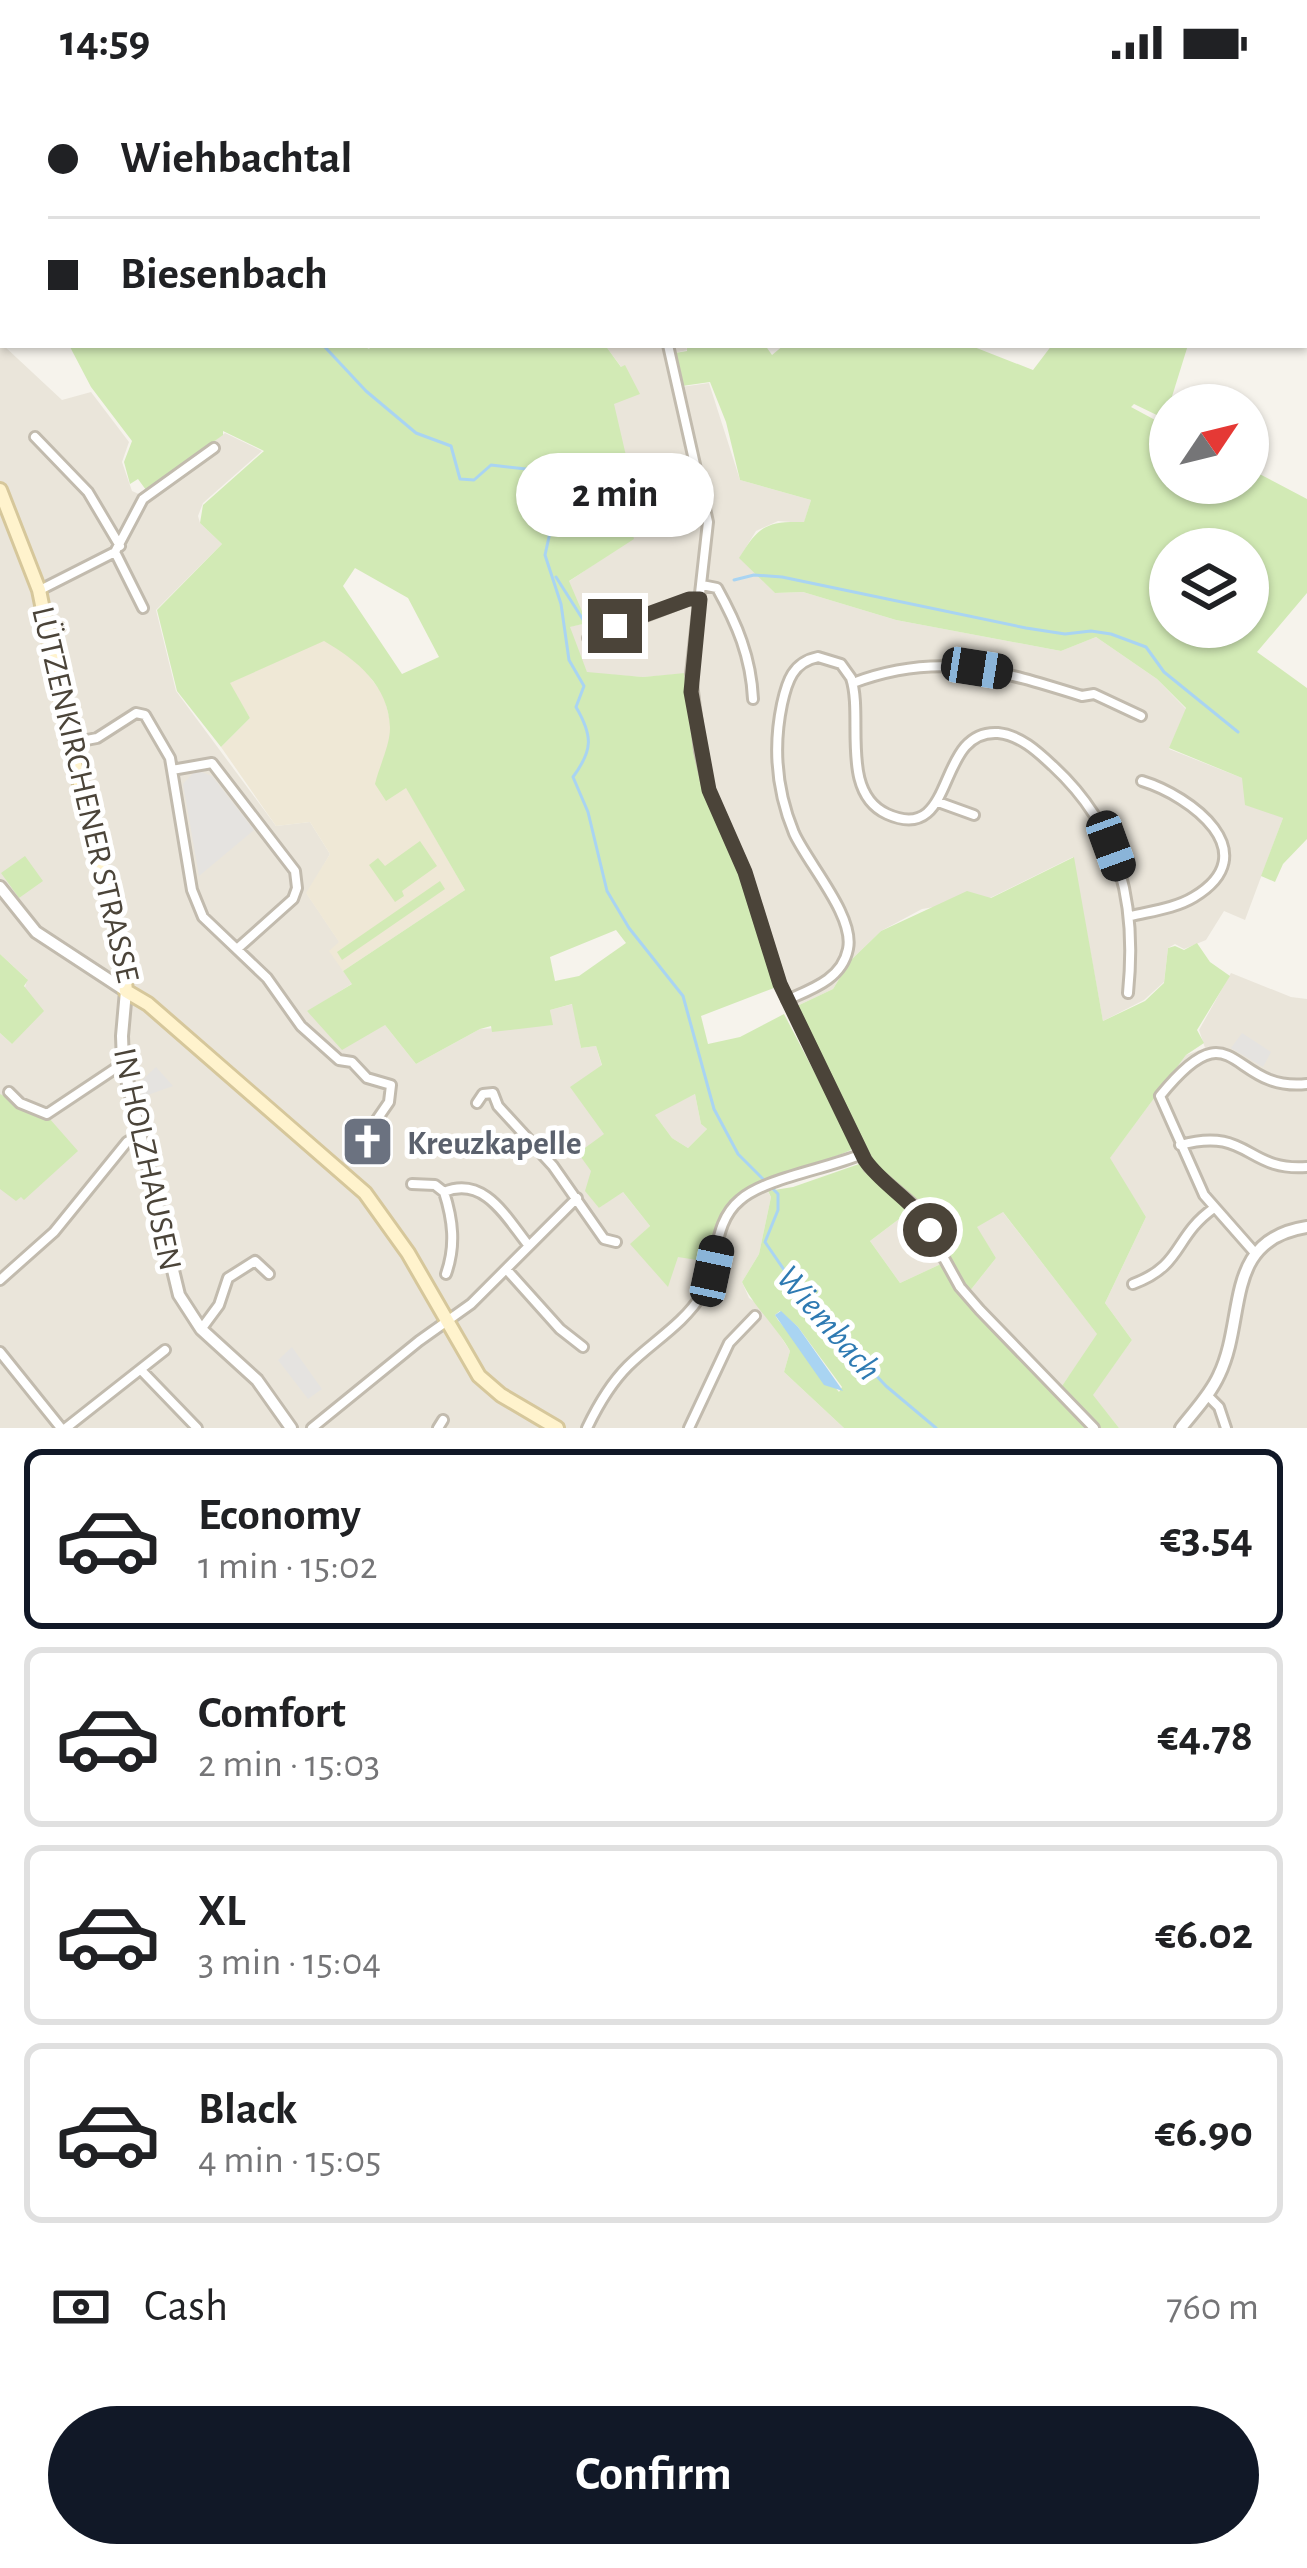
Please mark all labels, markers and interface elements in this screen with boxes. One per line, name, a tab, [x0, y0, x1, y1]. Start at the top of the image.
text: 14:59	[60, 19, 150, 64]
text: Wiehbachtal	[120, 136, 352, 181]
text: Biesenbach	[120, 252, 328, 297]
north arrow	[1149, 384, 1269, 504]
map controls	[1149, 384, 1269, 648]
callout: 2 min	[516, 452, 714, 536]
text: 2 min	[572, 475, 658, 514]
button: layers	[1149, 528, 1269, 648]
route end	[588, 599, 642, 653]
street label: LÜTZENKIRCHENER STRASSE	[25, 603, 147, 986]
car	[939, 645, 1015, 691]
car	[1082, 806, 1140, 886]
street label: IN HOLZHAUSEN	[107, 1045, 186, 1274]
church icon: Kreuzkapelle	[340, 1114, 396, 1170]
place label: Kreuzkapelle	[407, 1128, 582, 1161]
route start	[903, 1203, 957, 1257]
car	[687, 1232, 737, 1310]
water label: Wiembach	[769, 1259, 888, 1387]
icon: car	[54, 1485, 162, 1593]
text: Economy	[198, 1493, 361, 1538]
text: €3.54	[1160, 1516, 1253, 1561]
text: 1 min · 15:02	[198, 1547, 377, 1586]
icon: car	[54, 1683, 162, 1791]
text: Comfort	[198, 1691, 346, 1736]
text: €4.78	[1157, 1714, 1253, 1759]
text: 2 min · 15:03	[198, 1745, 380, 1784]
icon: car	[54, 1881, 162, 1989]
text: XL	[198, 1889, 246, 1934]
text: €6.02	[1155, 1912, 1253, 1957]
text: 3 min · 15:04	[198, 1943, 381, 1982]
icon: car	[54, 2079, 162, 2187]
text: Black	[198, 2087, 297, 2132]
text: €6.90	[1155, 2110, 1253, 2155]
text: 4 min · 15:05	[198, 2141, 381, 2180]
icon: cash	[48, 2274, 114, 2340]
text: Cash	[144, 2284, 228, 2329]
text: 760 m	[1166, 2288, 1259, 2327]
button: Confirm	[48, 2406, 1259, 2544]

